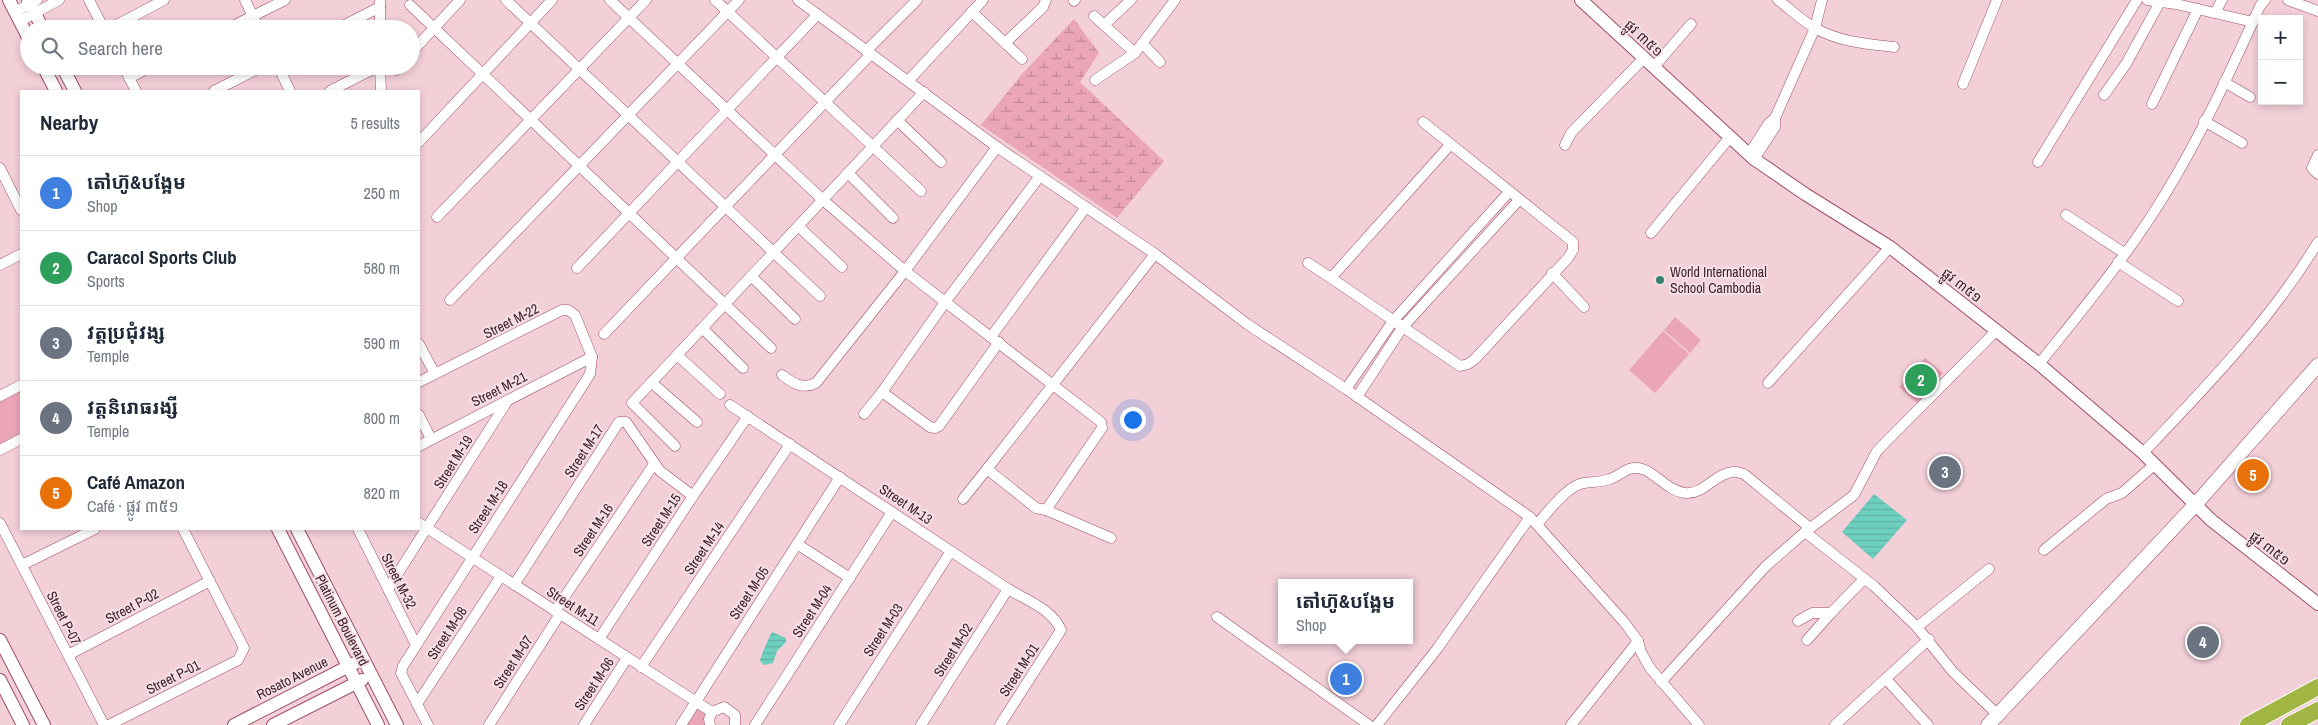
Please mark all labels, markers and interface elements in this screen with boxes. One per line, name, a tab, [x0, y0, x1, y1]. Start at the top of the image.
map controls	[2258, 15, 2303, 105]
button: +	[2258, 15, 2303, 60]
street label: ផ្លូវ ៣៥១	[1619, 16, 1667, 63]
search box	[20, 20, 420, 75]
icon: search	[38, 34, 66, 62]
text: Search here	[78, 35, 163, 61]
button: −	[2258, 60, 2303, 105]
text: Nearby	[40, 108, 98, 137]
text: 5 results	[350, 112, 400, 134]
text: តៅហ៊ូ&បង្អែម	[87, 169, 186, 195]
text: 1	[52, 182, 60, 204]
text: 250 m	[364, 182, 400, 204]
text: Shop	[87, 195, 118, 217]
text: Caracol Sports Club	[87, 244, 237, 270]
text: 2	[52, 257, 60, 279]
text: 580 m	[364, 257, 400, 279]
place label: World International School Cambodia	[1670, 263, 1767, 297]
street label: ផ្លូវ ៣៥១	[1936, 264, 1986, 309]
text: Sports	[87, 270, 125, 292]
marker: World International School Cambodia	[1654, 274, 1666, 286]
street label: Street M-22	[480, 299, 542, 343]
text: វត្តប្រជុំវង្ស	[87, 319, 165, 345]
text: 3	[52, 332, 60, 354]
text: 590 m	[364, 332, 400, 354]
text: Temple	[87, 345, 129, 367]
pin: 2	[1905, 361, 1937, 399]
street label: Street M-21	[468, 367, 530, 411]
text: វត្តនិរោធរង្សី	[87, 394, 178, 420]
text: 4	[52, 407, 60, 429]
text: 800 m	[364, 407, 400, 429]
your location	[1120, 407, 1146, 433]
text: Temple	[87, 420, 129, 442]
street label: Street M-17	[560, 421, 608, 481]
street label: Street M-19	[429, 432, 477, 492]
pin: 3	[1929, 453, 1961, 491]
pin: 5	[2237, 456, 2269, 494]
text: Café Amazon	[87, 469, 185, 495]
street label: Street M-18	[464, 477, 512, 537]
street label: Street M-13	[876, 480, 936, 528]
text: 5	[52, 482, 60, 504]
text: 820 m	[364, 482, 400, 504]
street label: Street M-15	[637, 490, 685, 550]
text: Café · ផ្លូវ ៣៥១	[87, 495, 179, 517]
street label: Street M-16	[569, 500, 617, 560]
street label: Street M-14	[680, 518, 729, 578]
street label: ផ្លូវ ៣៥១	[2244, 527, 2294, 572]
street label: Street M-32	[377, 550, 421, 612]
street label: Street M-05	[725, 563, 773, 623]
street label: Platinum Boulevard	[311, 571, 373, 669]
popup	[1278, 579, 1413, 644]
street label: Street M-04	[788, 580, 836, 641]
street label: Street M-11	[543, 582, 603, 630]
street label: Street P-02	[102, 584, 162, 628]
street label: Street P-07	[43, 588, 85, 648]
text: តៅហ៊ូ&បង្អែម	[1296, 588, 1395, 614]
street label: Street M-03	[859, 600, 907, 660]
street label: Street M-08	[423, 603, 471, 663]
text: Shop	[1296, 614, 1327, 636]
street label: Street M-02	[929, 620, 977, 680]
pin: 4	[2187, 623, 2219, 661]
street label: Street M-07	[489, 632, 537, 692]
street label: Street M-01	[995, 639, 1043, 700]
street label: Rosato Avenue	[253, 652, 331, 704]
street label: Street M-06	[570, 654, 618, 714]
street label: Street P-01	[143, 656, 204, 698]
pin: 1	[1330, 660, 1362, 698]

